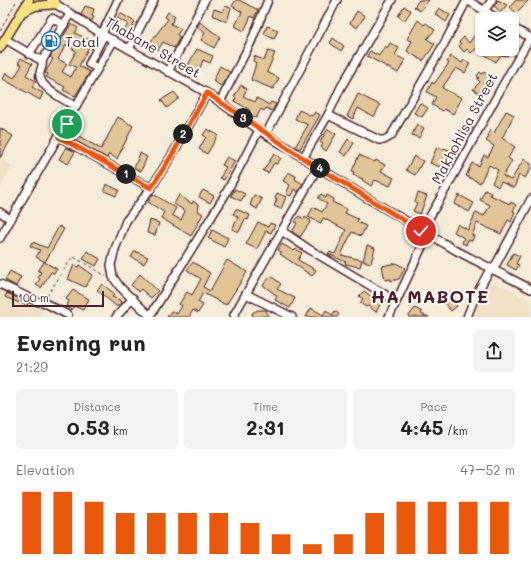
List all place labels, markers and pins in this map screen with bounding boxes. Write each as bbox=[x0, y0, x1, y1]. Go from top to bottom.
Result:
fuel station icon: Total bbox=[40, 30, 62, 52]
place label: Total bbox=[65, 32, 100, 51]
pin bbox=[50, 107, 84, 141]
pin: 3 bbox=[233, 108, 253, 128]
pin: 2 bbox=[173, 124, 193, 144]
pin: 4 bbox=[310, 158, 330, 178]
pin: 1 bbox=[116, 164, 136, 184]
pin bbox=[404, 214, 438, 248]

